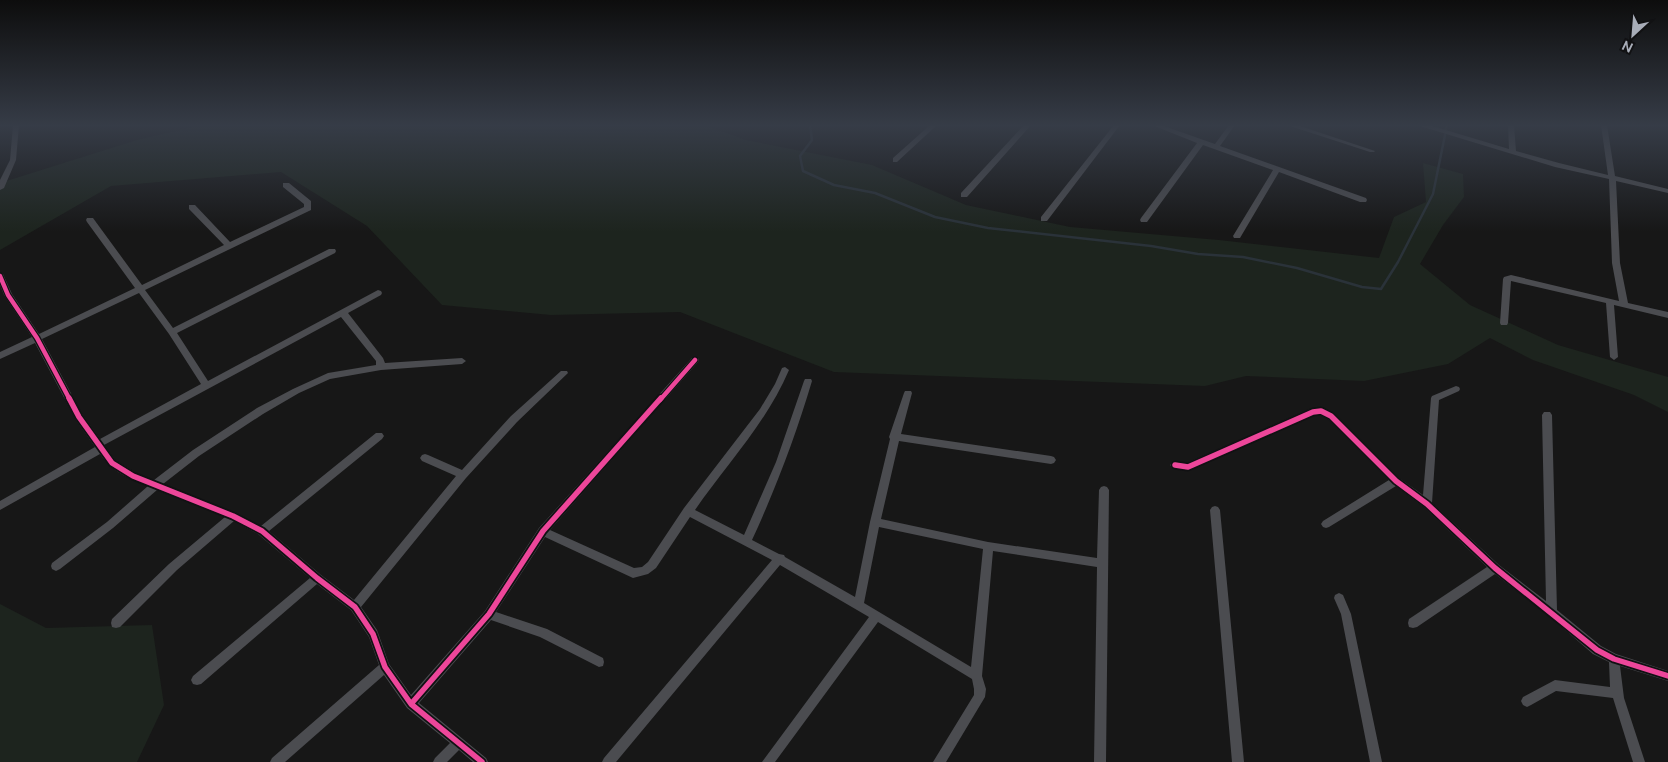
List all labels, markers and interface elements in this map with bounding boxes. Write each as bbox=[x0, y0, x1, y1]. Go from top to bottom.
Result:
north arrow bbox=[1608, 10, 1658, 60]
text: N bbox=[1619, 37, 1636, 56]

